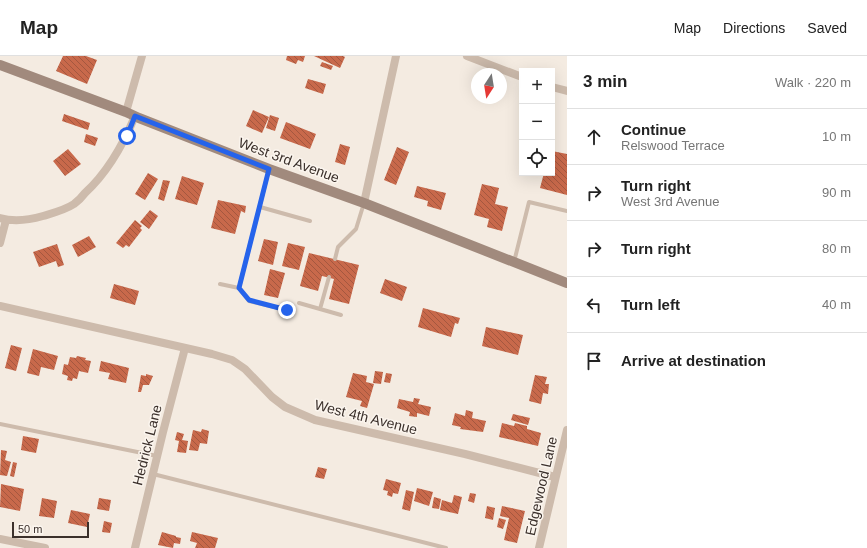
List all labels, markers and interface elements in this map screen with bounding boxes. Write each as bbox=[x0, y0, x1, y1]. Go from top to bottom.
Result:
text: Map bbox=[20, 17, 58, 38]
text: Map bbox=[674, 20, 701, 36]
text: Directions bbox=[723, 20, 785, 36]
text: Saved bbox=[807, 20, 847, 36]
north arrow bbox=[471, 68, 507, 104]
map controls bbox=[519, 68, 555, 176]
button: + bbox=[519, 68, 555, 104]
text: 3 min bbox=[583, 72, 627, 91]
text: Walk · 220 m bbox=[775, 75, 851, 90]
button: − bbox=[519, 104, 555, 140]
text: Continue bbox=[621, 121, 686, 138]
icon: ahead bbox=[583, 126, 605, 148]
route start bbox=[118, 127, 136, 145]
text: 10 m bbox=[822, 129, 851, 144]
street label: West 3rd Avenue bbox=[236, 134, 342, 186]
text: Relswood Terrace bbox=[621, 138, 725, 153]
button: locate bbox=[519, 140, 555, 176]
text: Turn right bbox=[621, 177, 691, 194]
icon: right bbox=[583, 182, 605, 204]
text: 90 m bbox=[822, 185, 851, 200]
text: West 3rd Avenue bbox=[621, 194, 720, 209]
icon: right bbox=[583, 238, 605, 260]
text: Turn right bbox=[621, 240, 691, 257]
text: 80 m bbox=[822, 241, 851, 256]
icon: left bbox=[583, 294, 605, 316]
text: Turn left bbox=[621, 296, 680, 313]
text: 40 m bbox=[822, 297, 851, 312]
route end bbox=[278, 301, 296, 319]
icon: arrive bbox=[583, 350, 605, 372]
text: Arrive at destination bbox=[621, 352, 766, 369]
street label: West 4th Avenue bbox=[313, 396, 419, 438]
street label: Hedrick Lane bbox=[129, 403, 165, 487]
street label: Edgewood Lane bbox=[522, 435, 560, 537]
scale bar bbox=[12, 520, 89, 539]
text: 50 m bbox=[18, 523, 42, 535]

